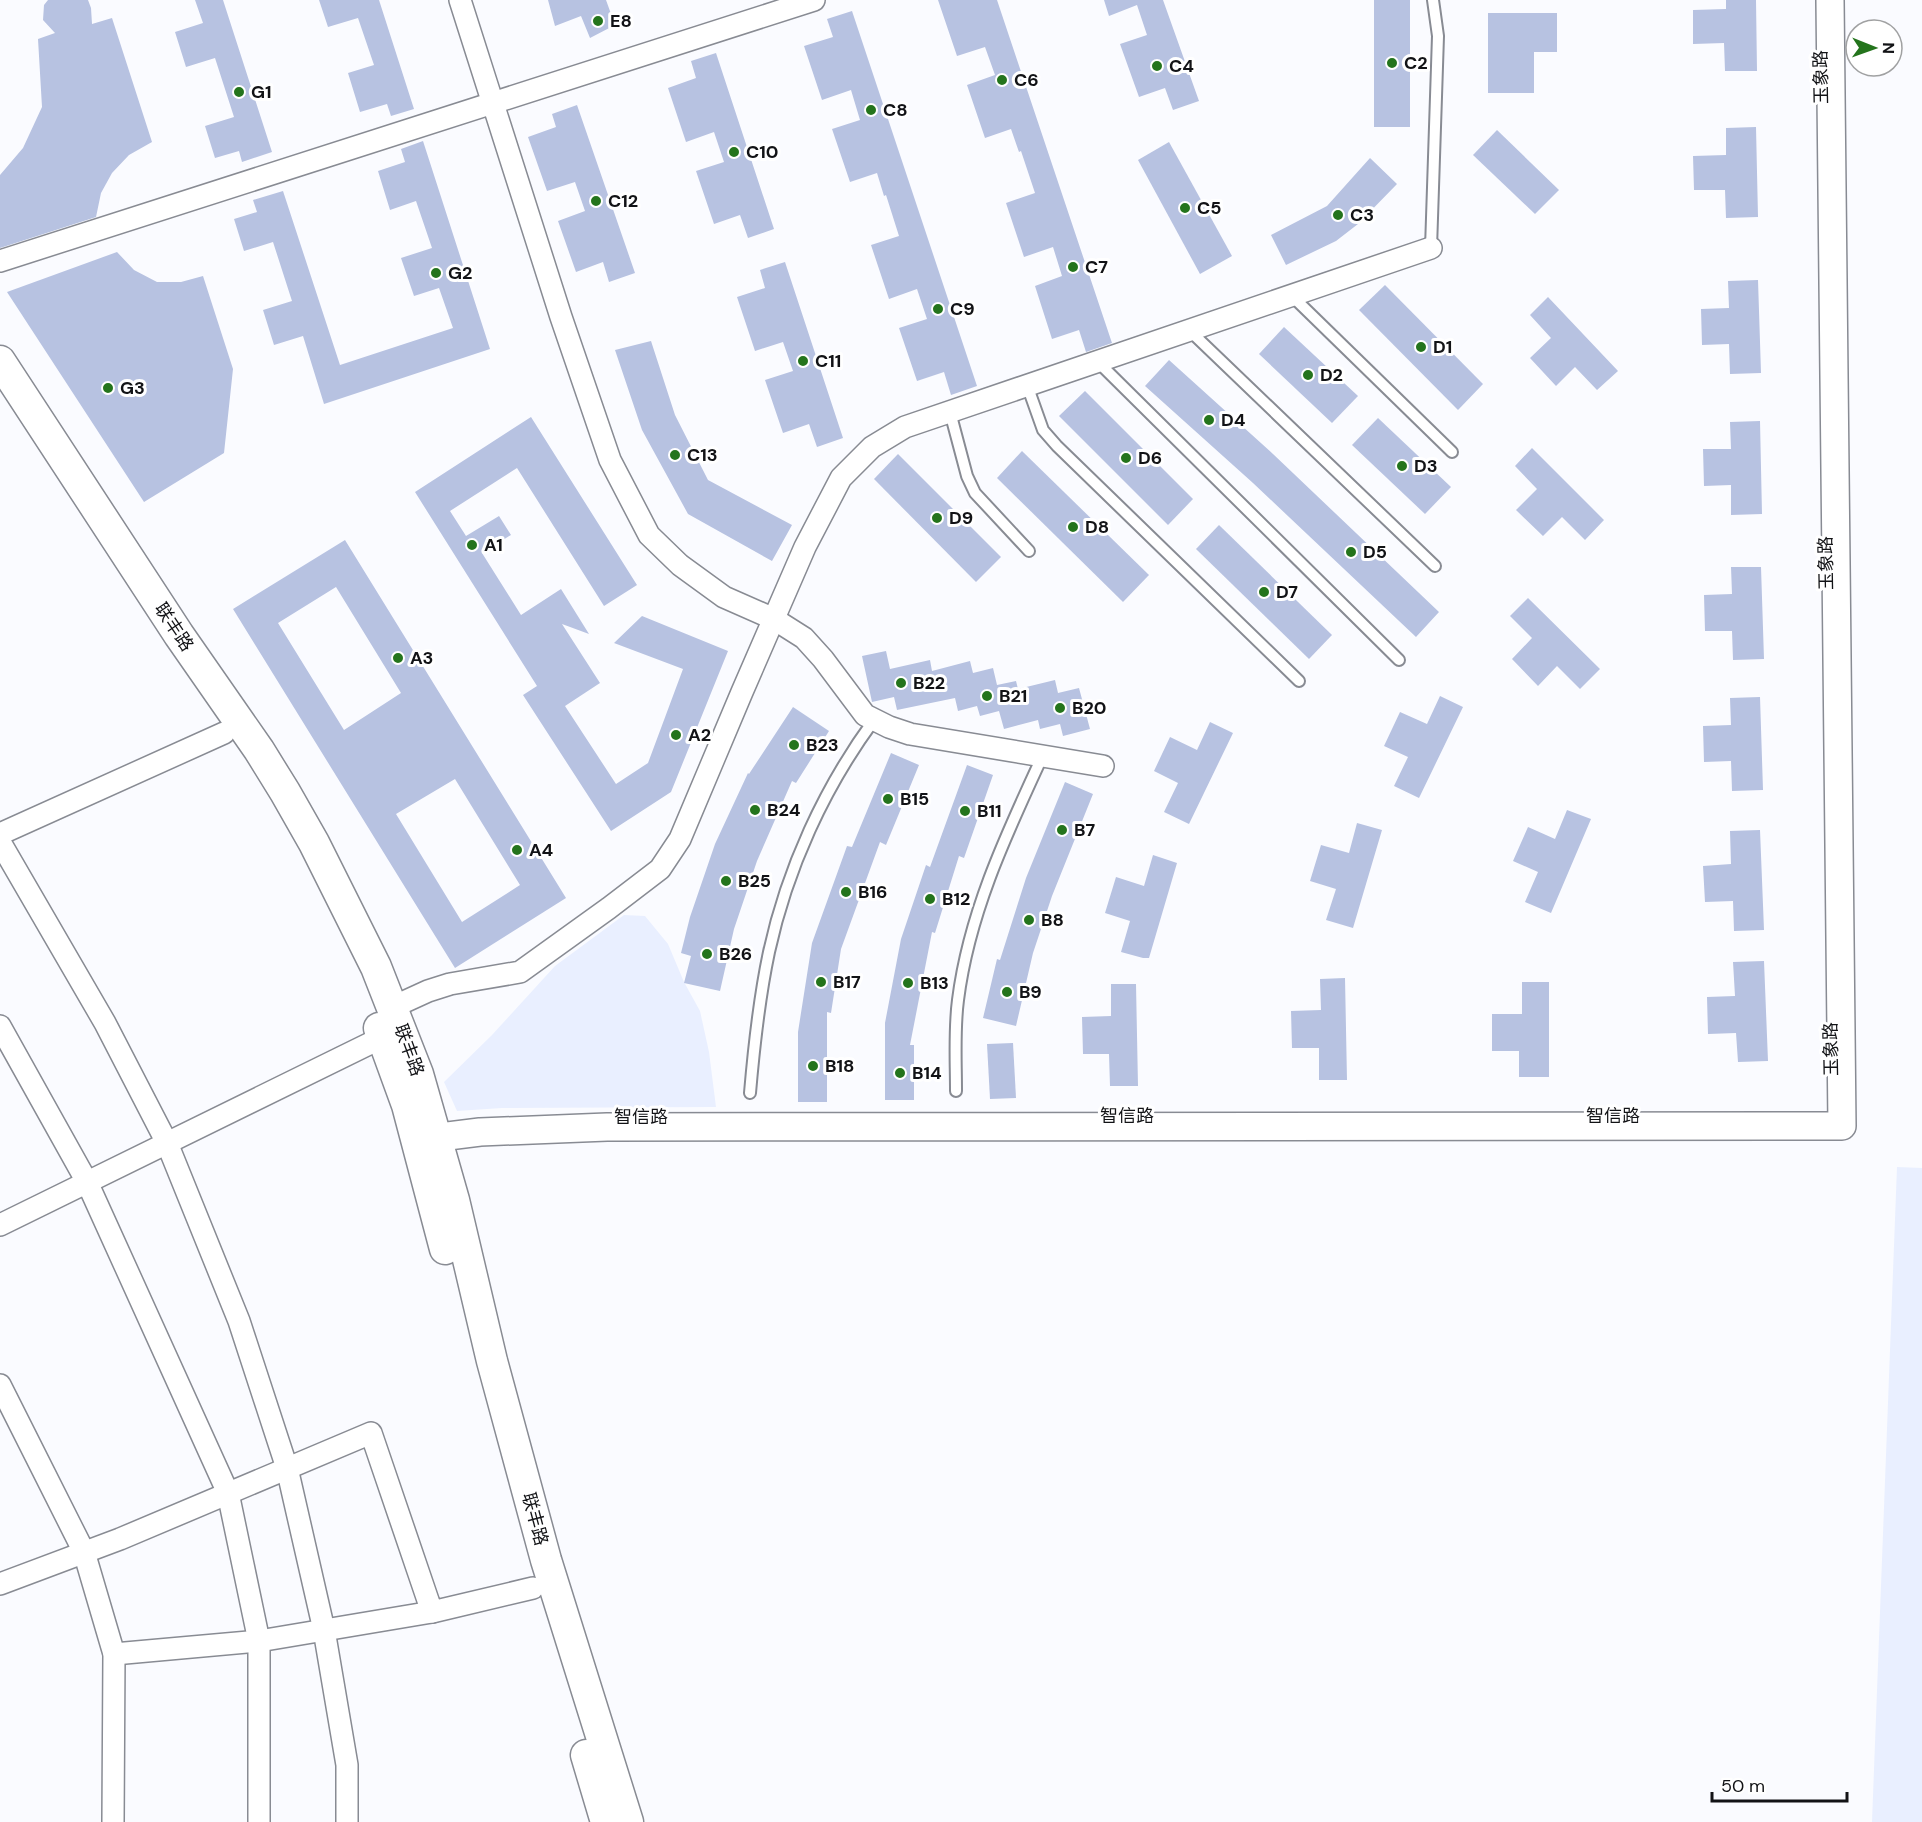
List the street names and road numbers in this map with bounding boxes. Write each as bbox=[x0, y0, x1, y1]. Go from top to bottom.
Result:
street label: 玉象路 bbox=[1809, 50, 1833, 104]
street label: 玉象路 bbox=[1814, 536, 1838, 590]
street label: 联丰路 bbox=[149, 598, 199, 656]
street label: 联丰路 bbox=[388, 1021, 430, 1079]
street label: 玉象路 bbox=[1819, 1022, 1843, 1076]
street label: 智信路 bbox=[1100, 1104, 1154, 1128]
street label: 智信路 bbox=[1586, 1104, 1640, 1128]
street label: 智信路 bbox=[614, 1105, 668, 1129]
street label: 联丰路 bbox=[516, 1490, 554, 1548]

